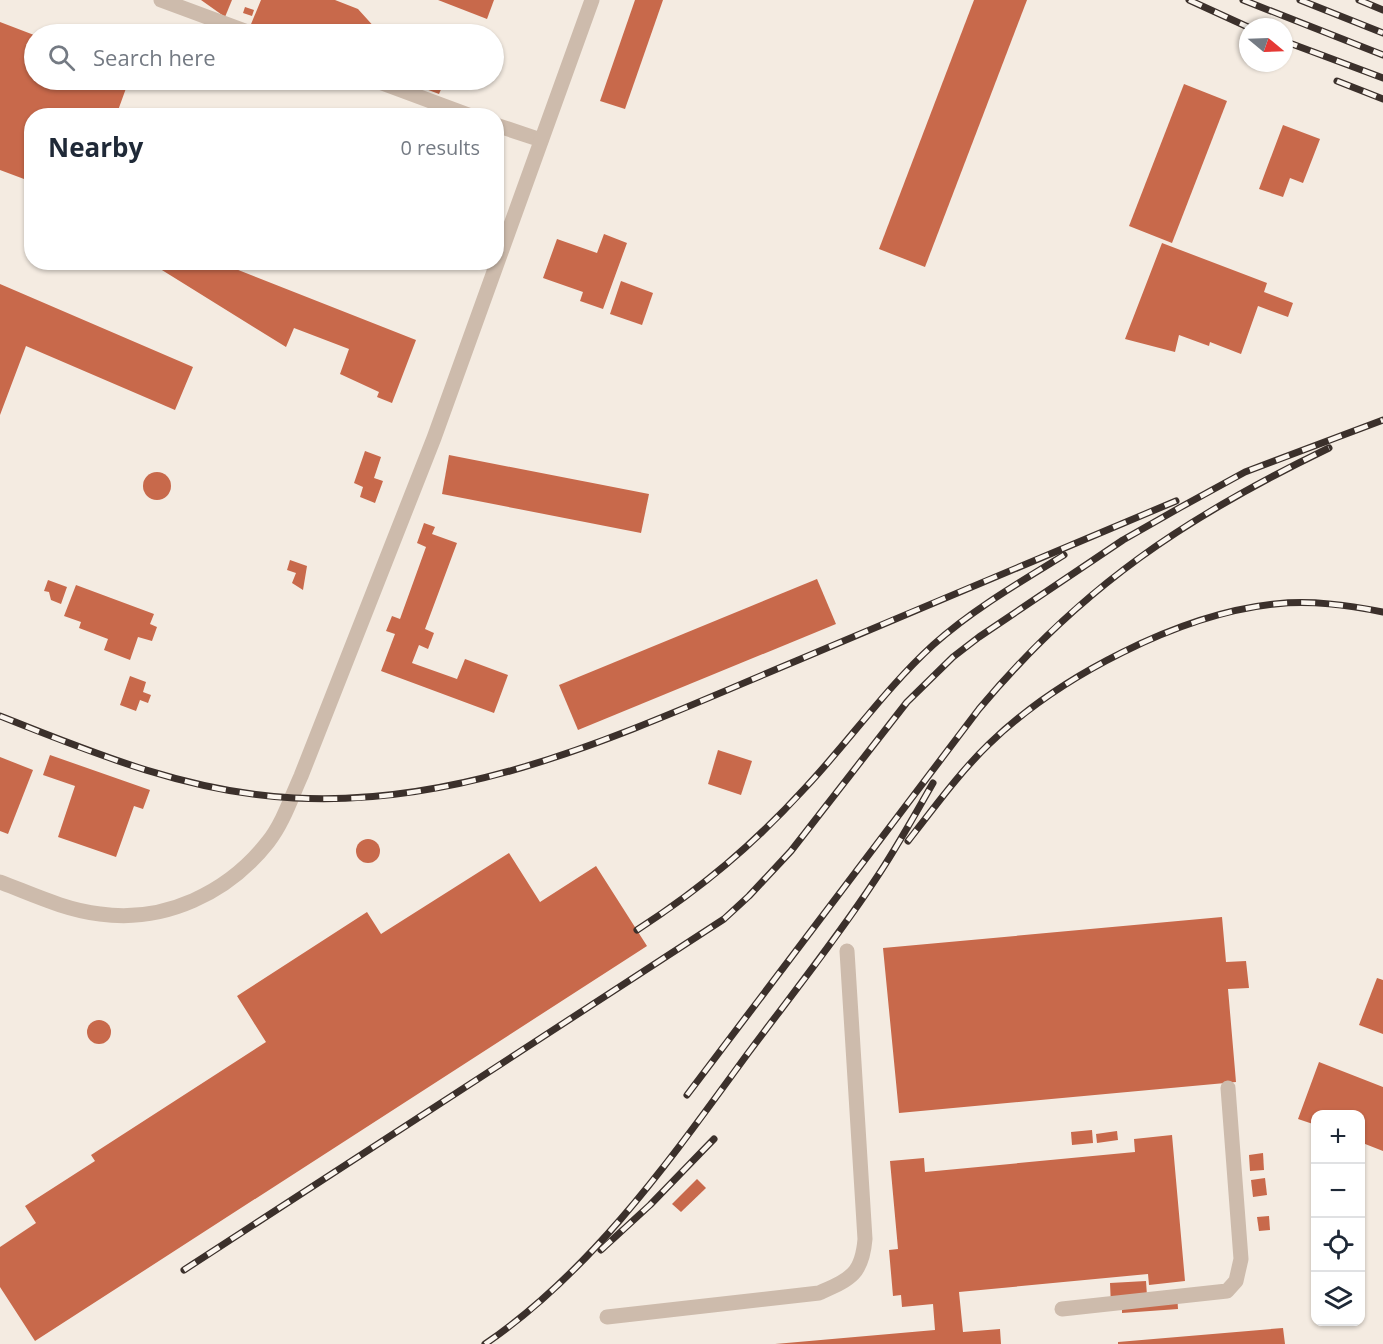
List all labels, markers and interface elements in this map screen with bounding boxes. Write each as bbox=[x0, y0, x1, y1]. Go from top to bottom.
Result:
north arrow bbox=[1239, 18, 1293, 72]
search box bbox=[24, 24, 504, 90]
icon: search bbox=[45, 41, 78, 74]
text: Search here bbox=[93, 42, 216, 72]
text: Nearby bbox=[48, 129, 143, 165]
text: 0 results bbox=[400, 134, 480, 161]
map controls bbox=[1311, 1110, 1365, 1326]
button: + bbox=[1311, 1110, 1365, 1164]
button: − bbox=[1311, 1164, 1365, 1218]
button: locate bbox=[1311, 1218, 1365, 1272]
button: layers bbox=[1311, 1272, 1365, 1326]

